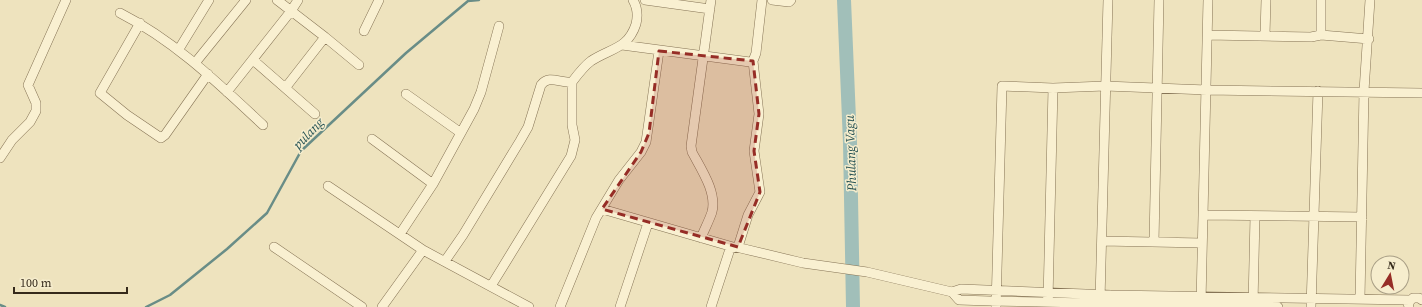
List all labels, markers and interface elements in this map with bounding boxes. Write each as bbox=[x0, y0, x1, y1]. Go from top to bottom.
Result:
water label: pulang bbox=[288, 113, 328, 154]
water label: Phulang Vagu bbox=[841, 114, 860, 192]
north arrow bbox=[1370, 255, 1410, 295]
text: N bbox=[1386, 258, 1397, 274]
scale bar bbox=[14, 269, 127, 295]
text: 100 m bbox=[20, 275, 52, 291]

